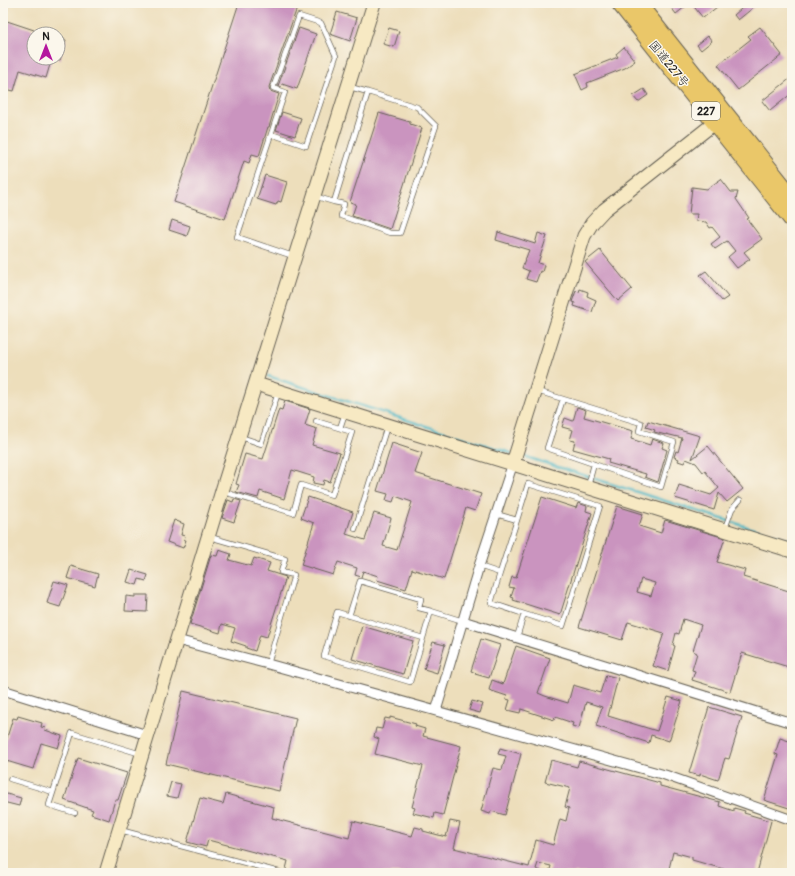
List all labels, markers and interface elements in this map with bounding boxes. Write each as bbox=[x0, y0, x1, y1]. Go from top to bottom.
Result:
north arrow bbox=[26, 26, 66, 66]
text: N bbox=[42, 30, 50, 43]
street label: 国道227号 bbox=[645, 38, 692, 91]
road number: 227 bbox=[692, 102, 720, 120]

